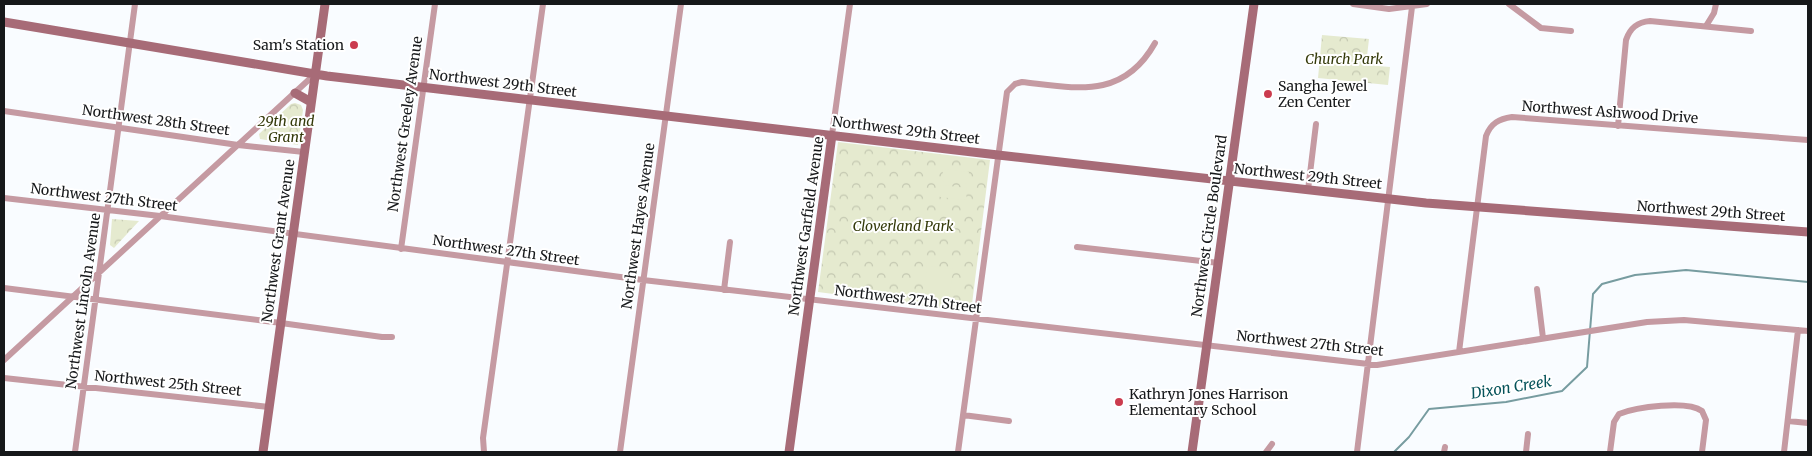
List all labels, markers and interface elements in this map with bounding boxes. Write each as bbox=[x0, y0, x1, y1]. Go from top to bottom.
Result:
street label: Northwest Greeley Avenue bbox=[384, 35, 426, 213]
place label: Sam's Station bbox=[253, 36, 344, 54]
marker: Sam's Station bbox=[348, 39, 360, 51]
park label: Church Park bbox=[1305, 50, 1383, 68]
street label: Northwest 29th Street bbox=[428, 65, 578, 101]
place label: Sangha Jewel Zen Center bbox=[1278, 77, 1368, 111]
marker: Sangha Jewel Zen Center bbox=[1262, 88, 1274, 100]
street label: Northwest Ashwood Drive bbox=[1521, 97, 1699, 127]
street label: Northwest 28th Street bbox=[81, 101, 231, 139]
park label: 29th and Grant bbox=[256, 112, 315, 146]
street label: Northwest 29th Street bbox=[831, 112, 981, 148]
street label: Northwest Circle Boulevard bbox=[1187, 133, 1231, 318]
street label: Northwest Garfield Avenue bbox=[785, 135, 827, 317]
street label: Northwest Hayes Avenue bbox=[617, 142, 659, 310]
street label: Northwest Grant Avenue bbox=[258, 158, 298, 324]
street label: Northwest 29th Street bbox=[1233, 159, 1383, 193]
street label: Northwest 27th Street bbox=[29, 179, 179, 215]
street label: Northwest 29th Street bbox=[1636, 197, 1786, 225]
street label: Northwest Lincoln Avenue bbox=[62, 212, 104, 390]
park label: Cloverland Park bbox=[852, 217, 954, 235]
street label: Northwest 27th Street bbox=[431, 231, 581, 269]
street label: Northwest 27th Street bbox=[833, 281, 983, 317]
street label: Northwest 27th Street bbox=[1235, 326, 1385, 360]
street label: Northwest 25th Street bbox=[94, 366, 243, 400]
water label: Dixon Creek bbox=[1468, 371, 1553, 403]
place label: Kathryn Jones Harrison Elementary School bbox=[1129, 385, 1288, 419]
marker: Kathryn Jones Harrison Elementary School bbox=[1113, 396, 1125, 408]

